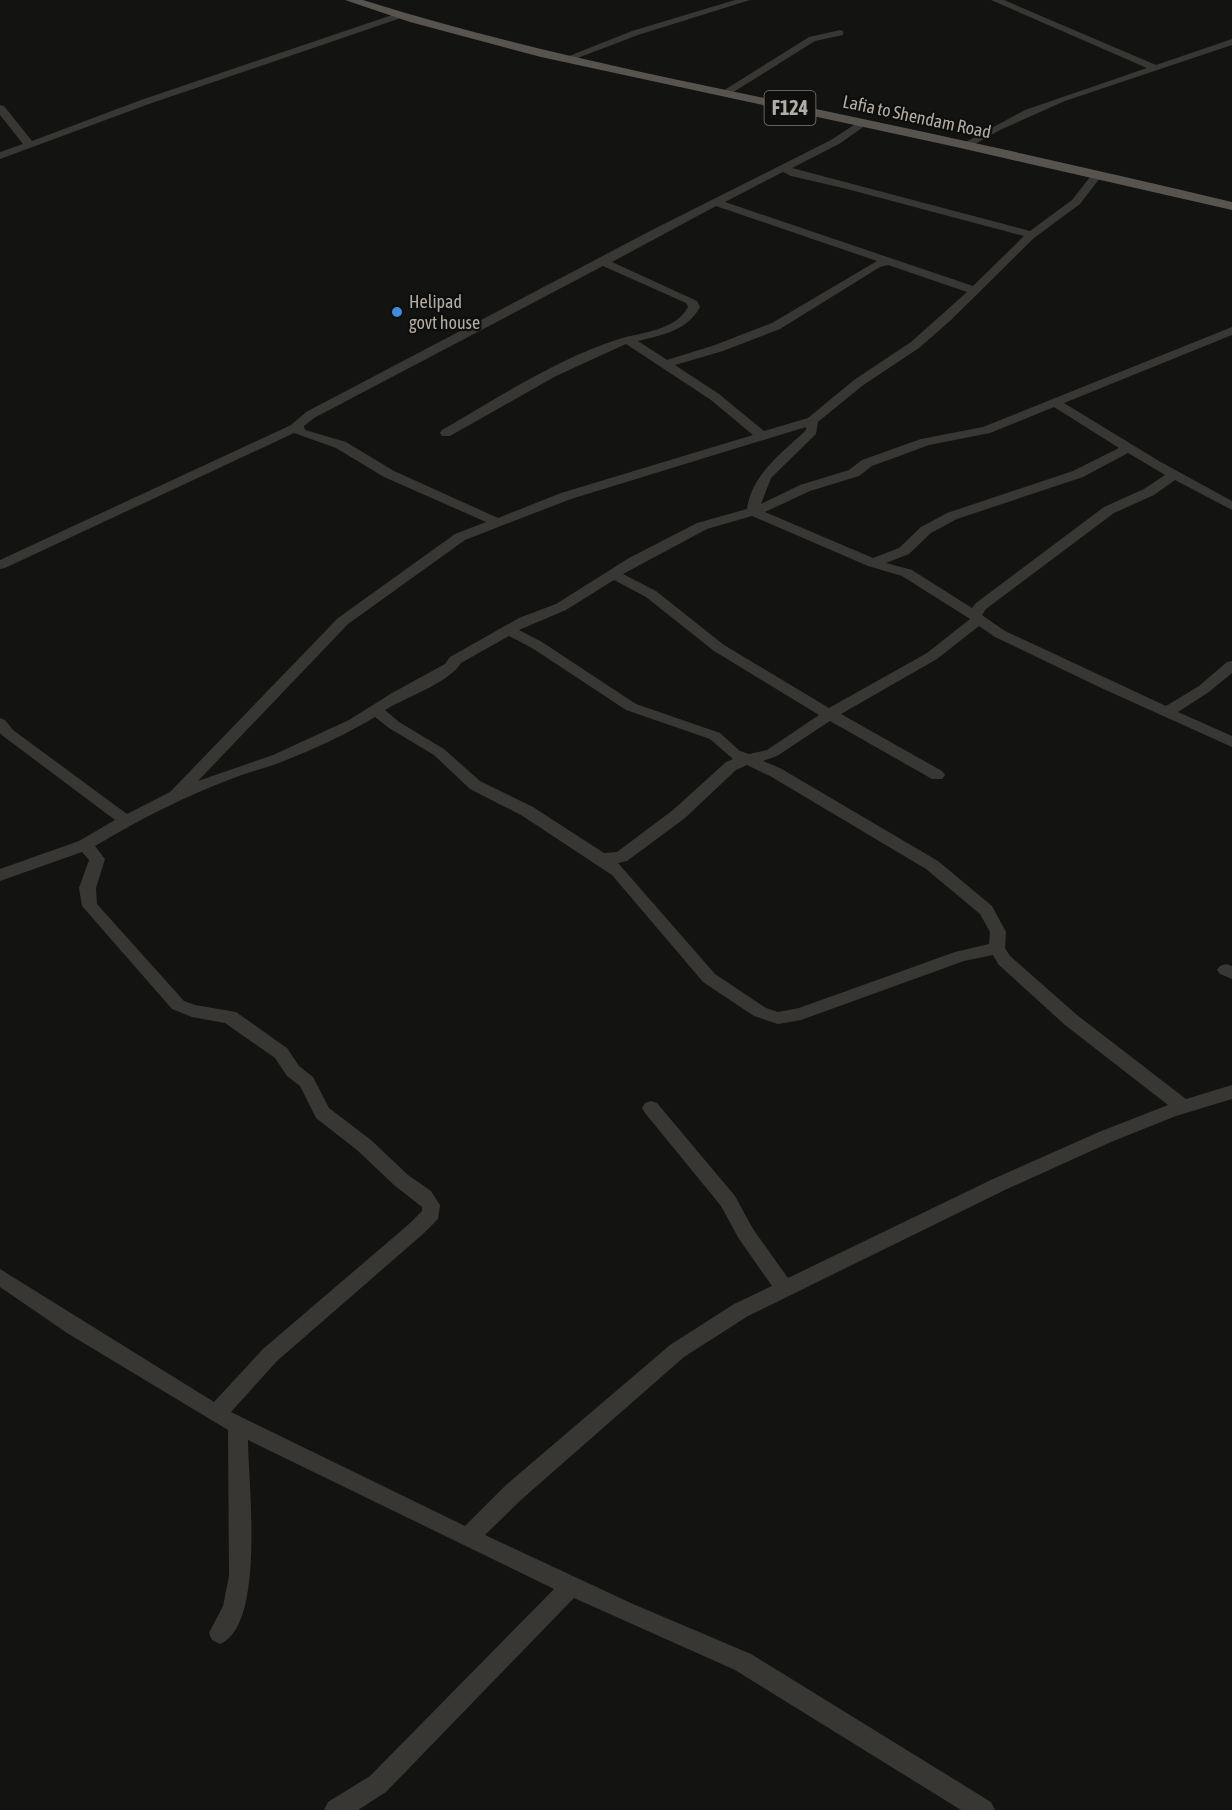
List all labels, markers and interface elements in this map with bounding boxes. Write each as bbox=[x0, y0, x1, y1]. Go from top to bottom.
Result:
road number: F124 bbox=[764, 91, 816, 125]
street label: Lafia to Shendam Road bbox=[841, 91, 993, 142]
place label: Helipad govt house bbox=[409, 291, 480, 333]
marker: Helipad govt house bbox=[390, 305, 404, 319]

